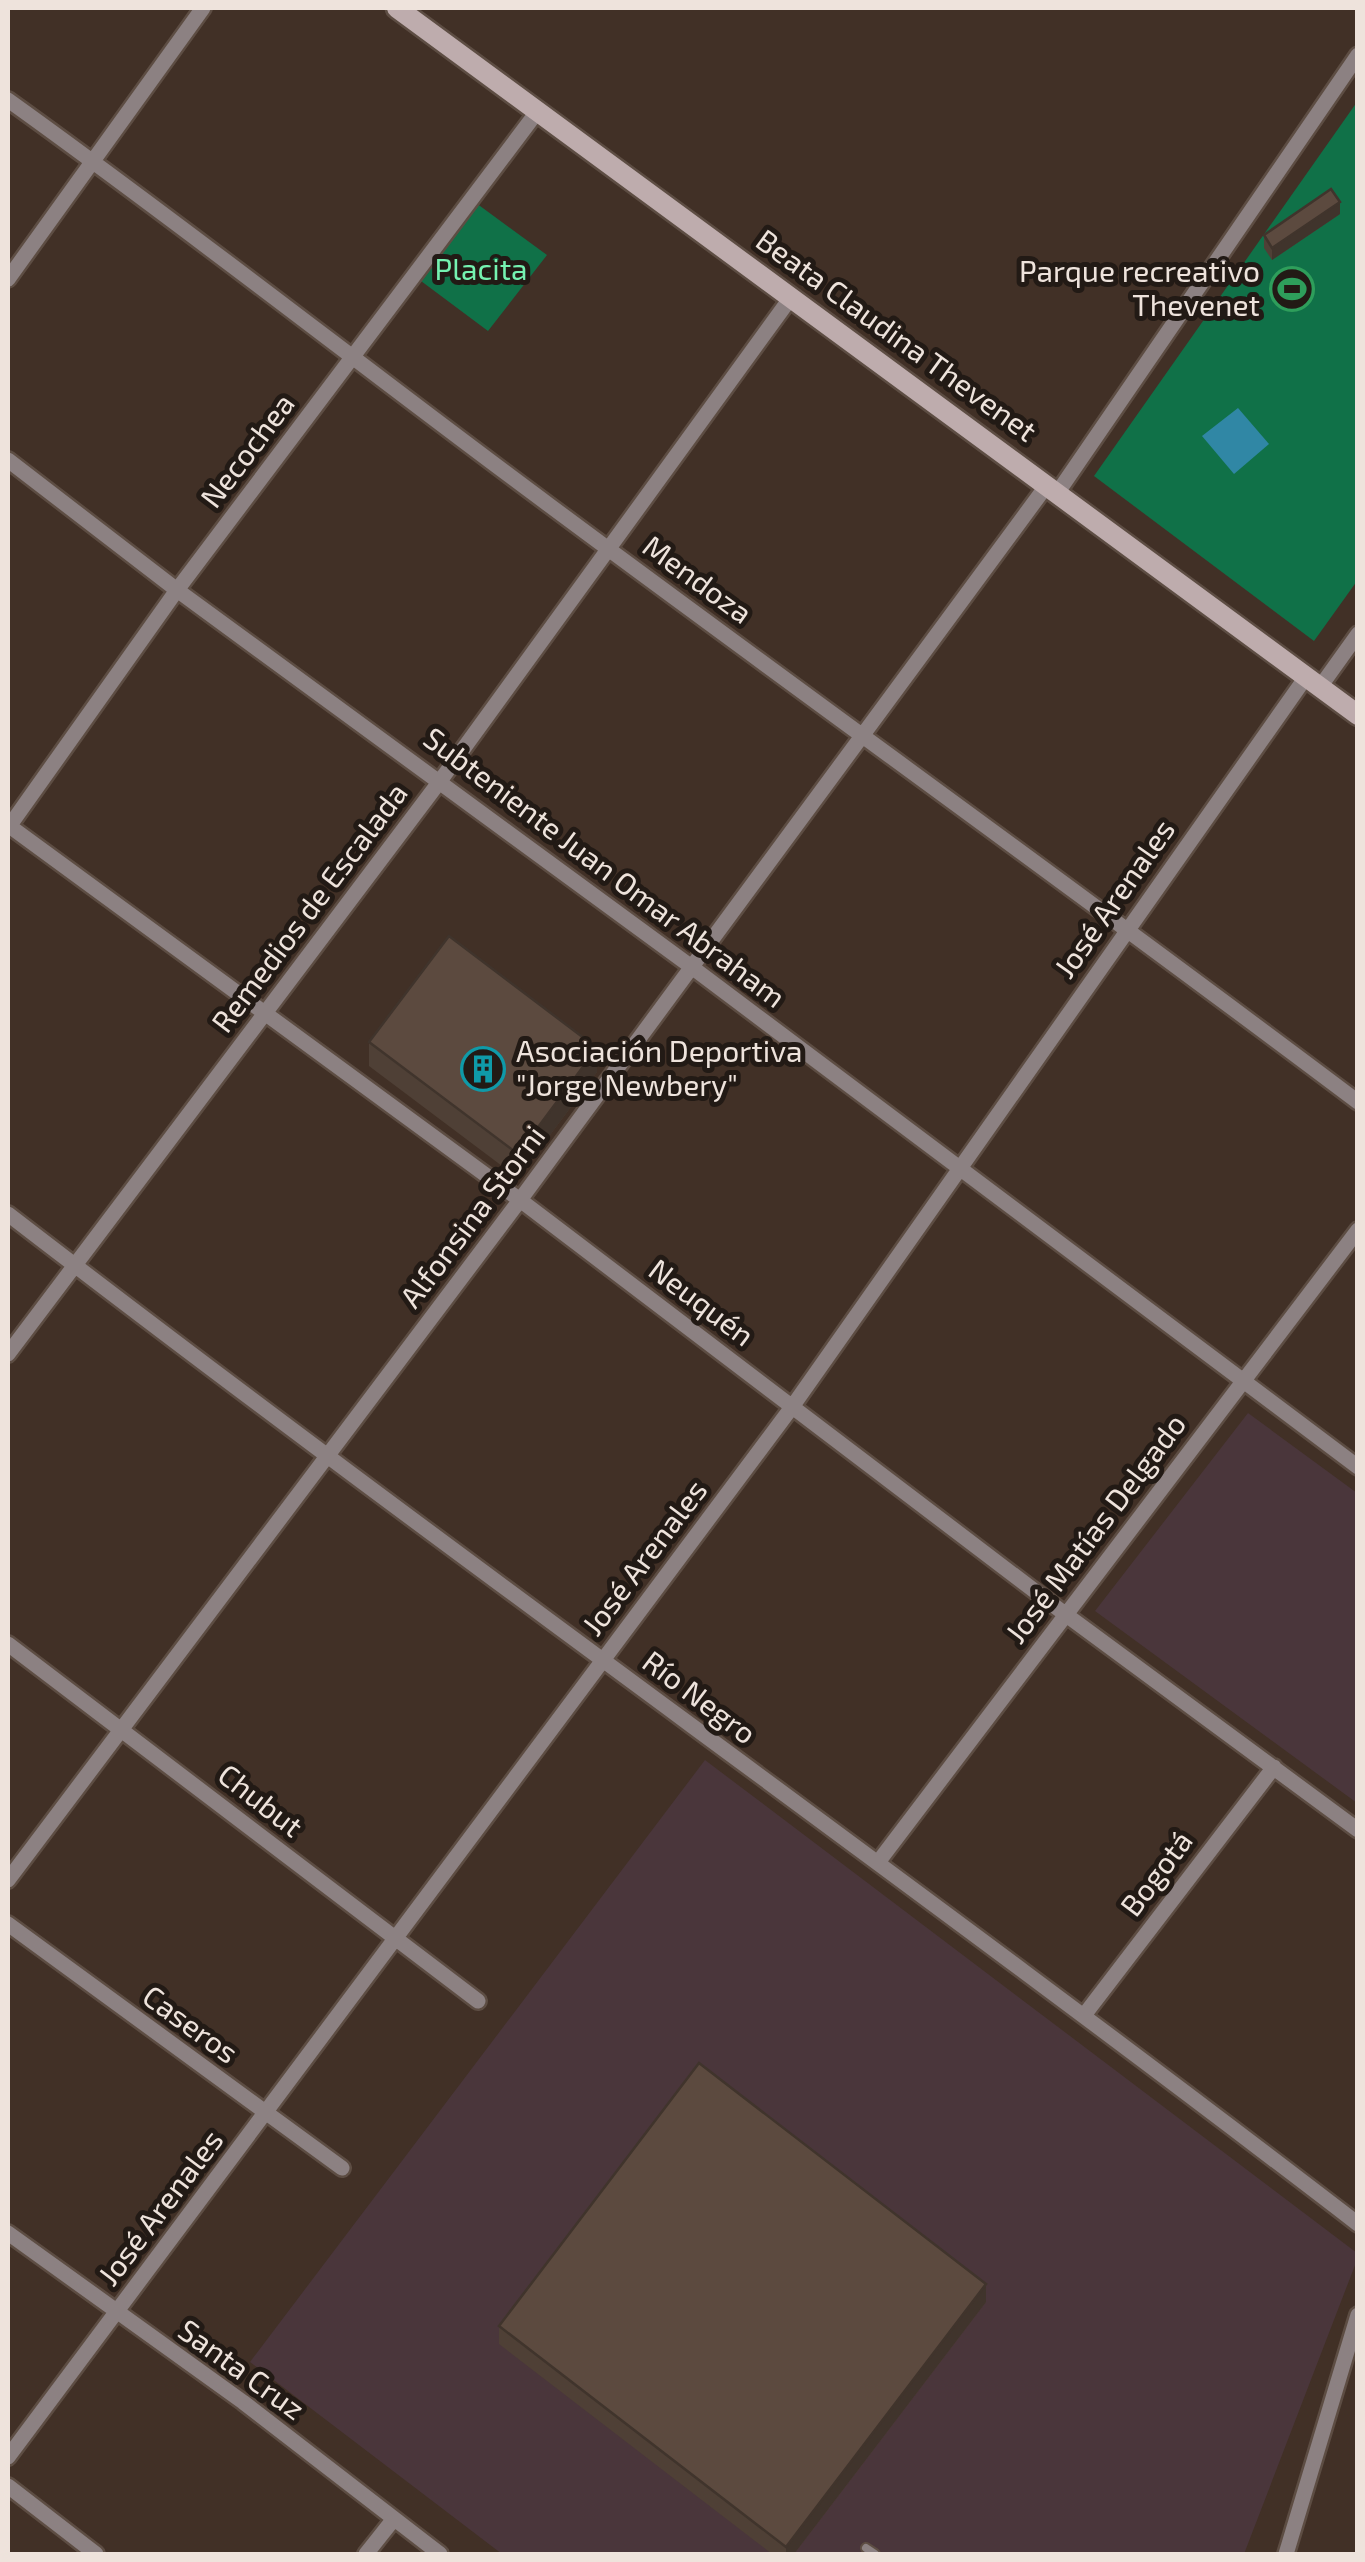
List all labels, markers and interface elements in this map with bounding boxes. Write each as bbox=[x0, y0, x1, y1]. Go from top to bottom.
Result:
street label: Beata Claudina Thevenet bbox=[750, 221, 1044, 448]
park label: Placita bbox=[434, 250, 528, 286]
place label: Parque recreativo Thevenet bbox=[1019, 252, 1260, 322]
sports icon: Parque recreativo Thevenet bbox=[1269, 266, 1315, 312]
street label: Necochea bbox=[192, 386, 301, 514]
street label: Mendoza bbox=[637, 527, 760, 630]
street label: Subteniente Juan Omar Abraham bbox=[417, 719, 793, 1014]
street label: Remedios de Escalada bbox=[203, 775, 414, 1039]
street label: José Arenales bbox=[1046, 812, 1181, 984]
place label: Asociación Deportiva "Jorge Newbery" bbox=[516, 1032, 802, 1102]
building icon: Asociación Deportiva "Jorge Newbery" bbox=[460, 1046, 506, 1092]
street label: Alfonsina Storni bbox=[391, 1118, 551, 1314]
street label: Neuquén bbox=[643, 1250, 762, 1353]
street label: José Matías Delgado bbox=[996, 1406, 1192, 1649]
street label: José Arenales bbox=[573, 1472, 713, 1642]
street label: Río Negro bbox=[636, 1642, 764, 1751]
street label: Chubut bbox=[212, 1755, 311, 1844]
street label: Bogotá bbox=[1112, 1823, 1199, 1922]
street label: Caseros bbox=[137, 1977, 246, 2070]
street label: José Arenales bbox=[89, 2122, 229, 2292]
street label: Santa Cruz bbox=[172, 2311, 312, 2426]

